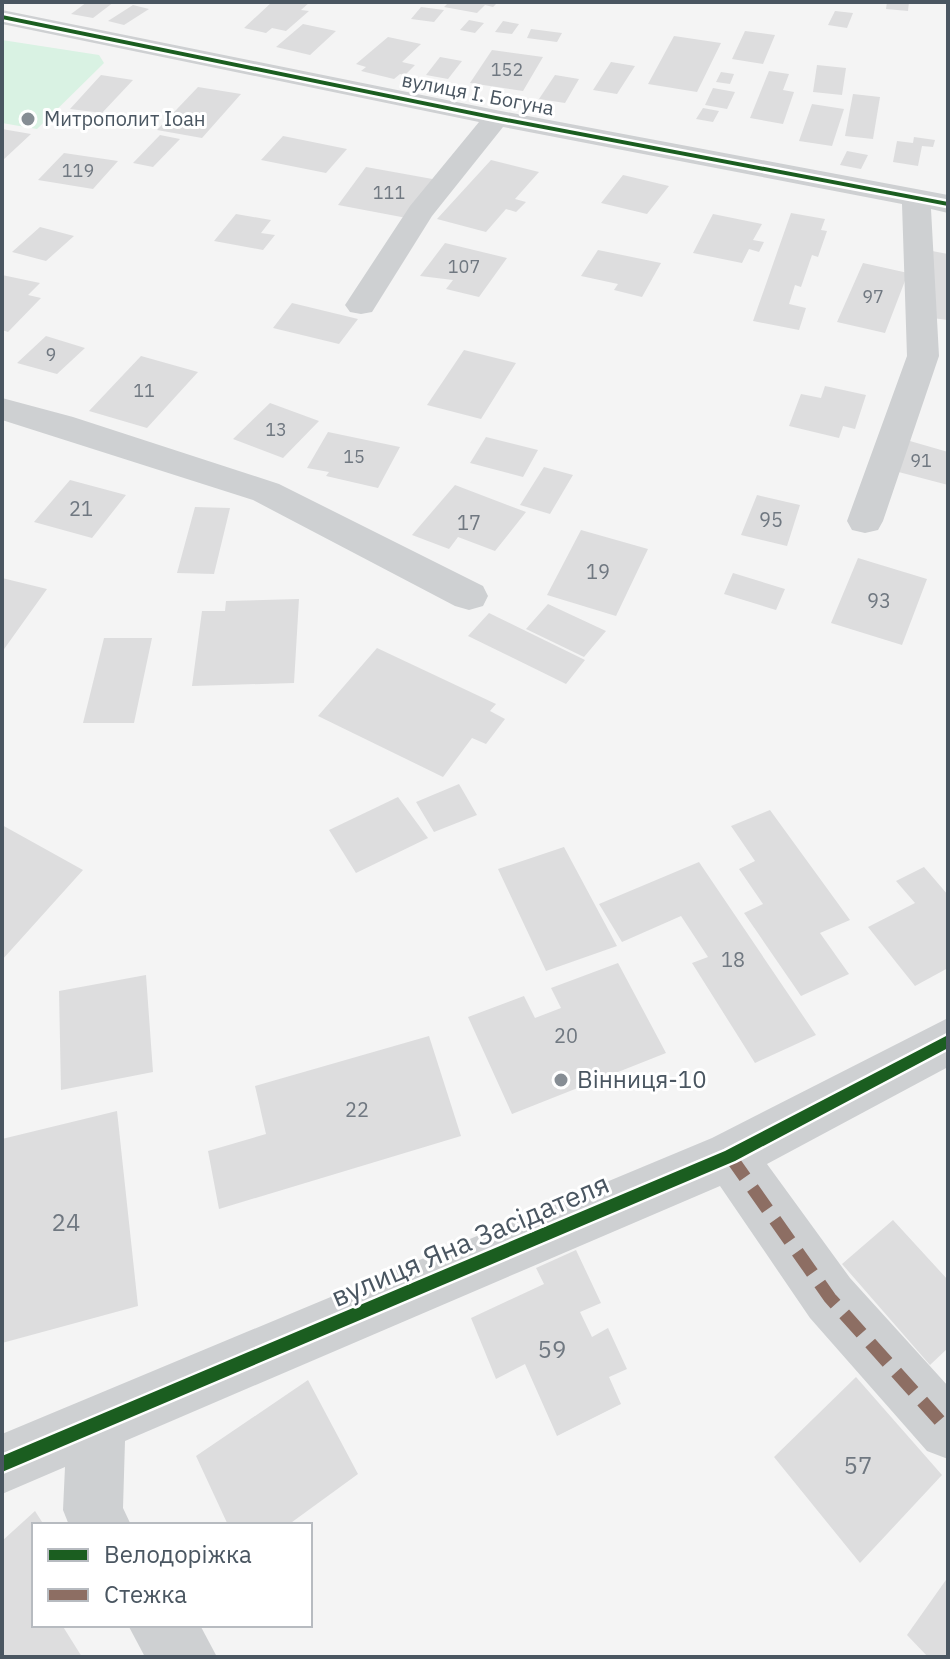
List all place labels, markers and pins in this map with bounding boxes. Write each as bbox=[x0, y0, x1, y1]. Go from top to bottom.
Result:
place label: Митрополит Іоан bbox=[44, 105, 206, 132]
marker: Митрополит Іоан bbox=[19, 110, 37, 128]
place label: Вінниця-10 bbox=[577, 1063, 707, 1095]
marker: Вінниця-10 bbox=[552, 1071, 570, 1089]

